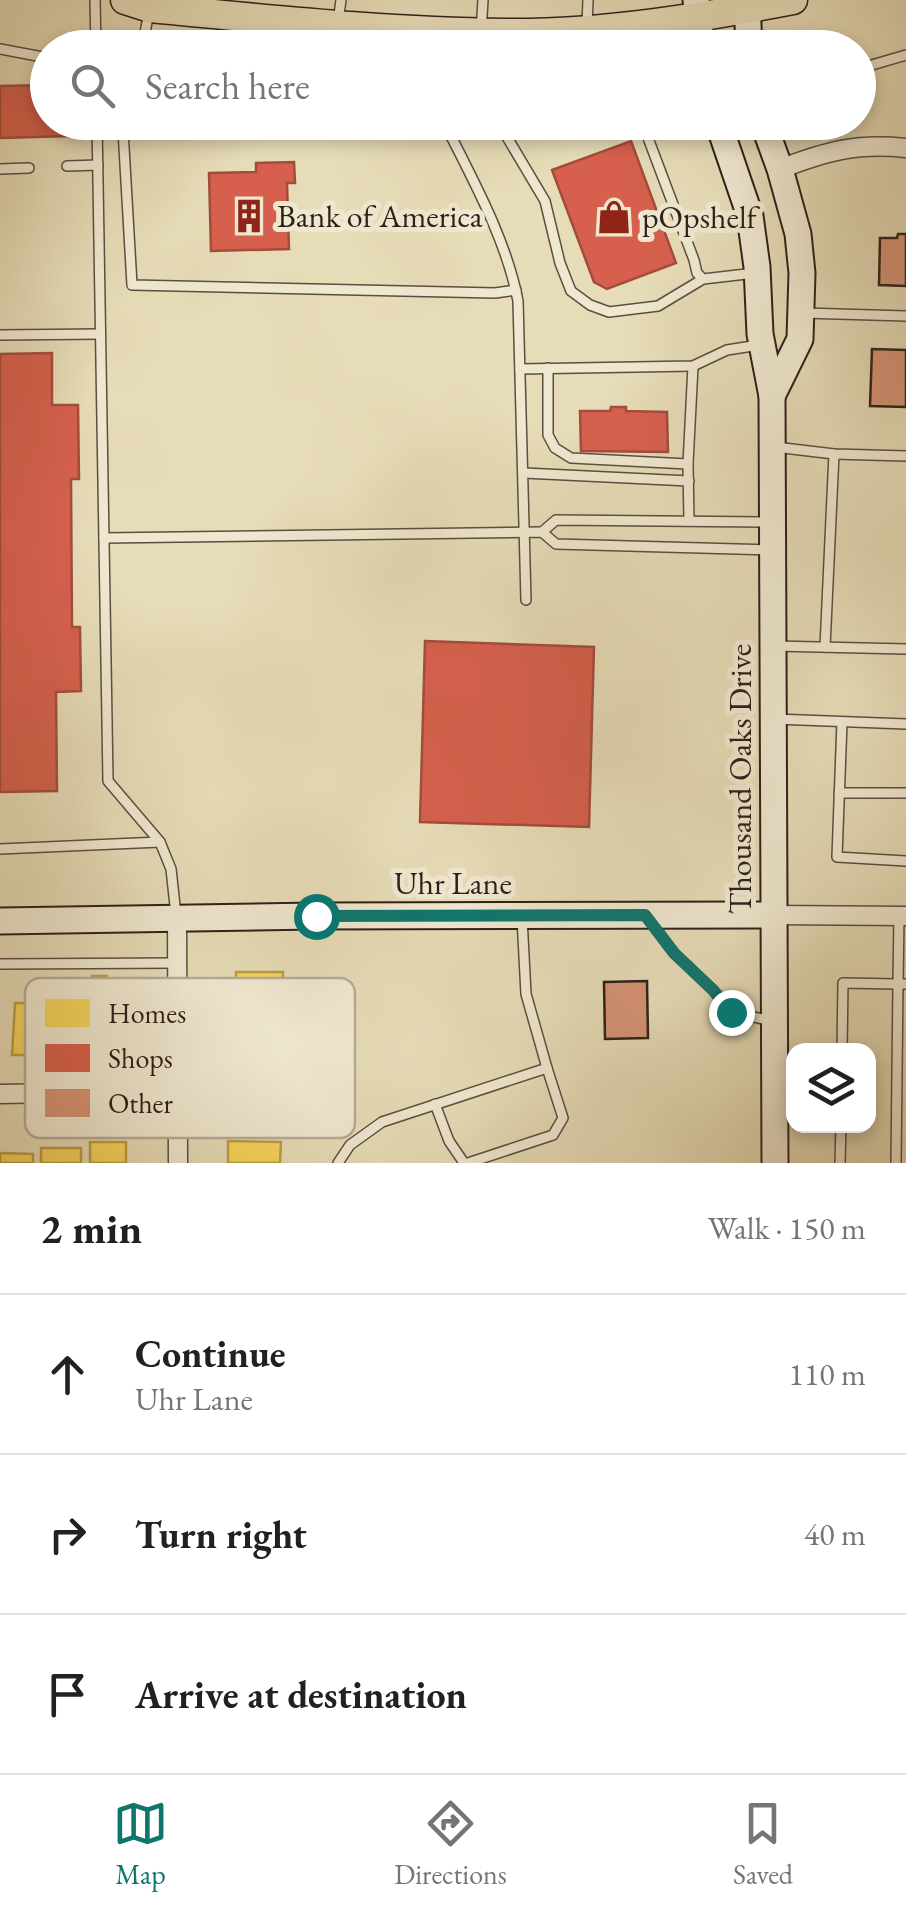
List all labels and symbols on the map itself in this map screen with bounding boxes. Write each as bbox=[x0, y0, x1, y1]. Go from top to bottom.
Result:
place label: Bank of America bbox=[277, 195, 483, 237]
place label: pOpshelf bbox=[642, 196, 761, 238]
building icon: Bank of America bbox=[230, 197, 268, 235]
shop icon: pOpshelf bbox=[595, 198, 633, 236]
street label: Thousand Oaks Drive bbox=[719, 644, 761, 914]
street label: Uhr Lane bbox=[394, 862, 512, 904]
route start bbox=[294, 894, 340, 940]
legend bbox=[25, 978, 355, 1138]
route end bbox=[709, 990, 755, 1036]
text: Homes bbox=[108, 995, 186, 1031]
text: Shops bbox=[108, 1040, 173, 1076]
text: Other bbox=[108, 1085, 173, 1121]

